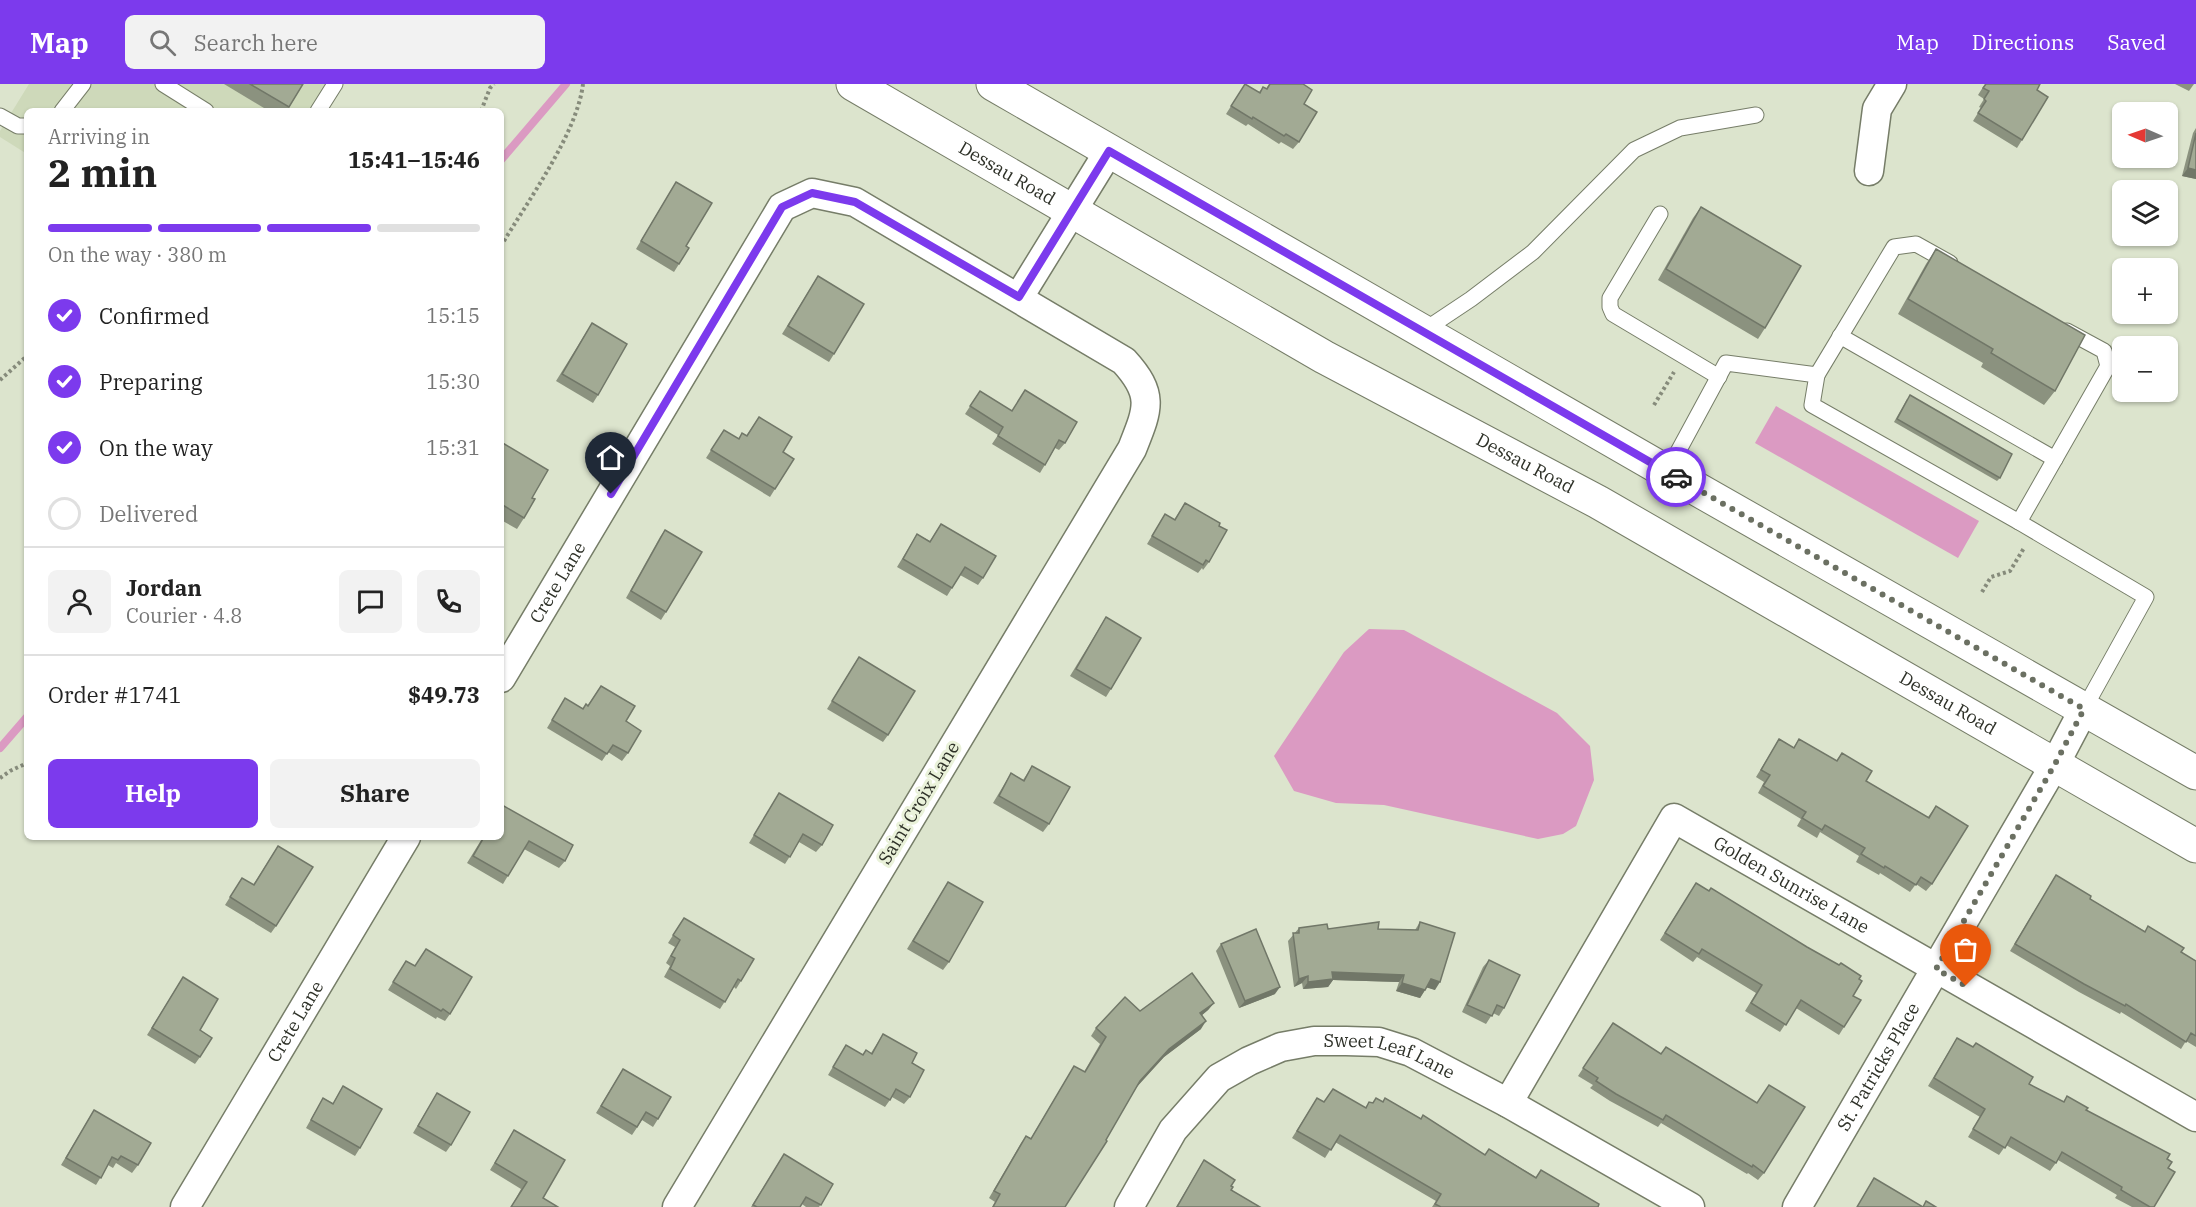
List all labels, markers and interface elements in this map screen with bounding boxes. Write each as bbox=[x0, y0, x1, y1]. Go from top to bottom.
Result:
search box bbox=[125, 15, 545, 69]
text: Map bbox=[30, 24, 89, 61]
icon: search bbox=[146, 26, 179, 59]
text: Search here bbox=[194, 28, 318, 57]
text: Map bbox=[1896, 28, 1939, 56]
text: Directions bbox=[1972, 28, 2074, 56]
text: Saved bbox=[2107, 28, 2166, 56]
north arrow bbox=[2112, 102, 2178, 168]
map controls bbox=[2112, 102, 2178, 402]
text: Arriving in bbox=[48, 123, 150, 150]
street label: Dessau Road bbox=[955, 136, 1060, 210]
text: 15:41–15:46 bbox=[348, 145, 480, 174]
text: 2 min bbox=[48, 147, 157, 198]
button: layers bbox=[2112, 180, 2178, 246]
text: On the way · 380 m bbox=[48, 241, 227, 268]
button: + bbox=[2112, 258, 2178, 324]
icon: check bbox=[48, 299, 81, 332]
text: Confirmed bbox=[99, 301, 210, 330]
text: 15:15 bbox=[426, 302, 480, 329]
button: − bbox=[2112, 336, 2178, 402]
icon: check bbox=[48, 365, 81, 398]
text: Preparing bbox=[99, 367, 203, 396]
text: 15:30 bbox=[426, 368, 480, 395]
street label: Dessau Road bbox=[1472, 428, 1579, 498]
icon: check bbox=[48, 431, 81, 464]
pin bbox=[585, 432, 636, 494]
text: On the way bbox=[99, 433, 213, 462]
text: 15:31 bbox=[426, 434, 480, 461]
icon: home bbox=[594, 441, 627, 474]
courier bbox=[1646, 447, 1706, 507]
icon: car bbox=[1660, 461, 1693, 494]
text: Delivered bbox=[99, 499, 198, 528]
street label: Crete Lane bbox=[524, 537, 591, 627]
button: person bbox=[48, 570, 111, 633]
button: chat bbox=[339, 570, 402, 633]
button: phone bbox=[417, 570, 480, 633]
text: Jordan bbox=[126, 573, 202, 602]
text: Courier · 4.8 bbox=[126, 602, 242, 629]
street label: Dessau Road bbox=[1896, 666, 2001, 740]
text: Order #1741 bbox=[48, 680, 182, 709]
text: $49.73 bbox=[408, 680, 480, 709]
street label: Saint Croix Lane bbox=[873, 737, 964, 868]
button: Help bbox=[48, 759, 258, 828]
button: Share bbox=[270, 759, 480, 828]
street label: Golden Sunrise Lane bbox=[1709, 831, 1874, 939]
pin bbox=[1940, 924, 1991, 986]
icon: bag bbox=[1949, 933, 1982, 966]
street label: Crete Lane bbox=[262, 976, 329, 1066]
street label: St. Patricks Place bbox=[1832, 998, 1924, 1135]
street label: Sweet Leaf Lane bbox=[1324, 1029, 1459, 1084]

